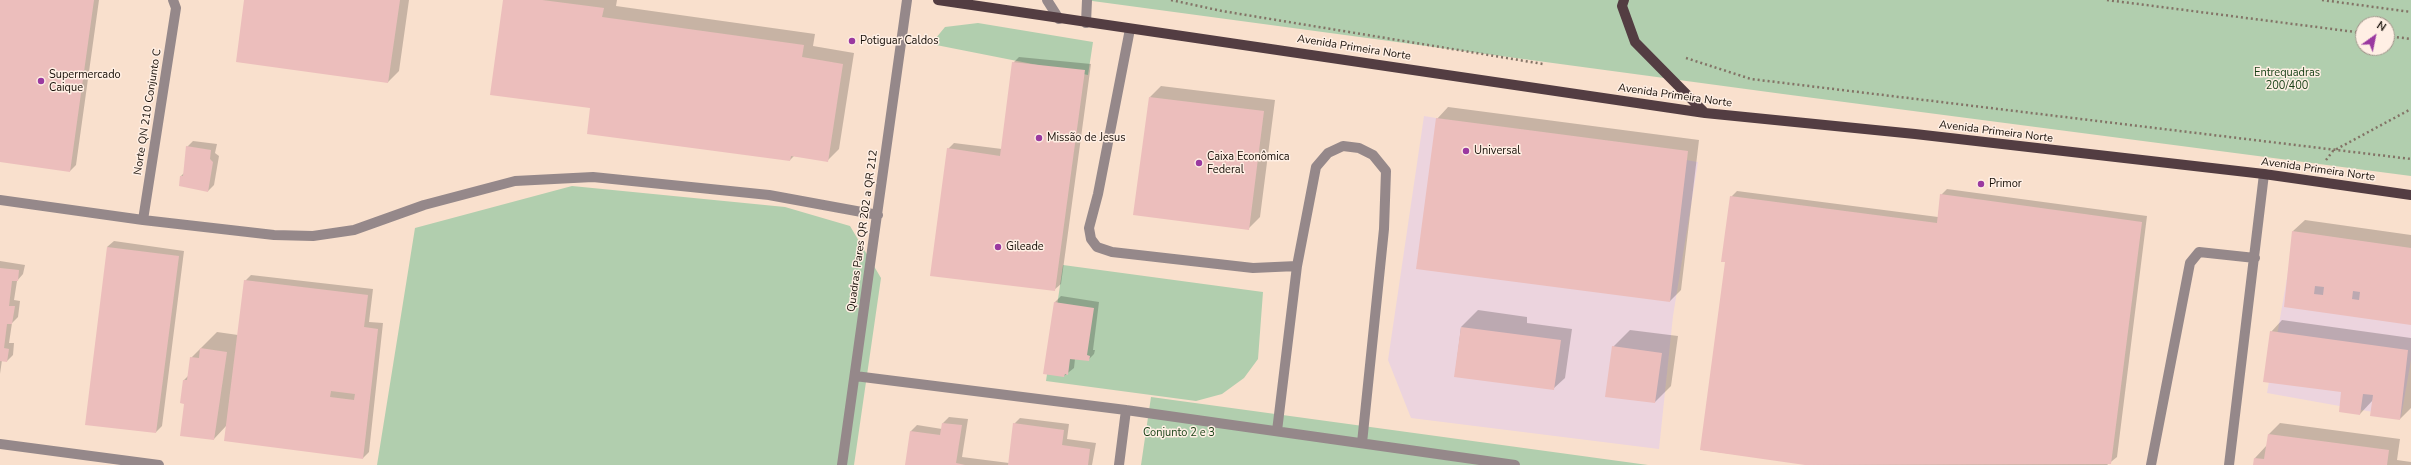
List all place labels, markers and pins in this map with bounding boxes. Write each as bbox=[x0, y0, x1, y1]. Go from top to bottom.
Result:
place label: Potiguar Caldos bbox=[860, 34, 938, 48]
marker: Potiguar Caldos bbox=[847, 36, 857, 46]
place label: Supermercado Caique bbox=[49, 68, 121, 94]
marker: Supermercado Caique bbox=[36, 76, 46, 86]
place label: Missão de Jesus bbox=[1047, 131, 1126, 145]
marker: Missão de Jesus bbox=[1034, 133, 1044, 143]
place label: Universal bbox=[1474, 144, 1521, 158]
marker: Universal bbox=[1461, 146, 1471, 156]
place label: Caixa Econômica Federal bbox=[1207, 150, 1290, 176]
marker: Caixa Econômica Federal bbox=[1194, 158, 1204, 168]
place label: Primor bbox=[1989, 177, 2022, 191]
marker: Primor bbox=[1976, 179, 1986, 189]
place label: Gileade bbox=[1006, 240, 1044, 254]
marker: Gileade bbox=[993, 242, 1003, 252]

